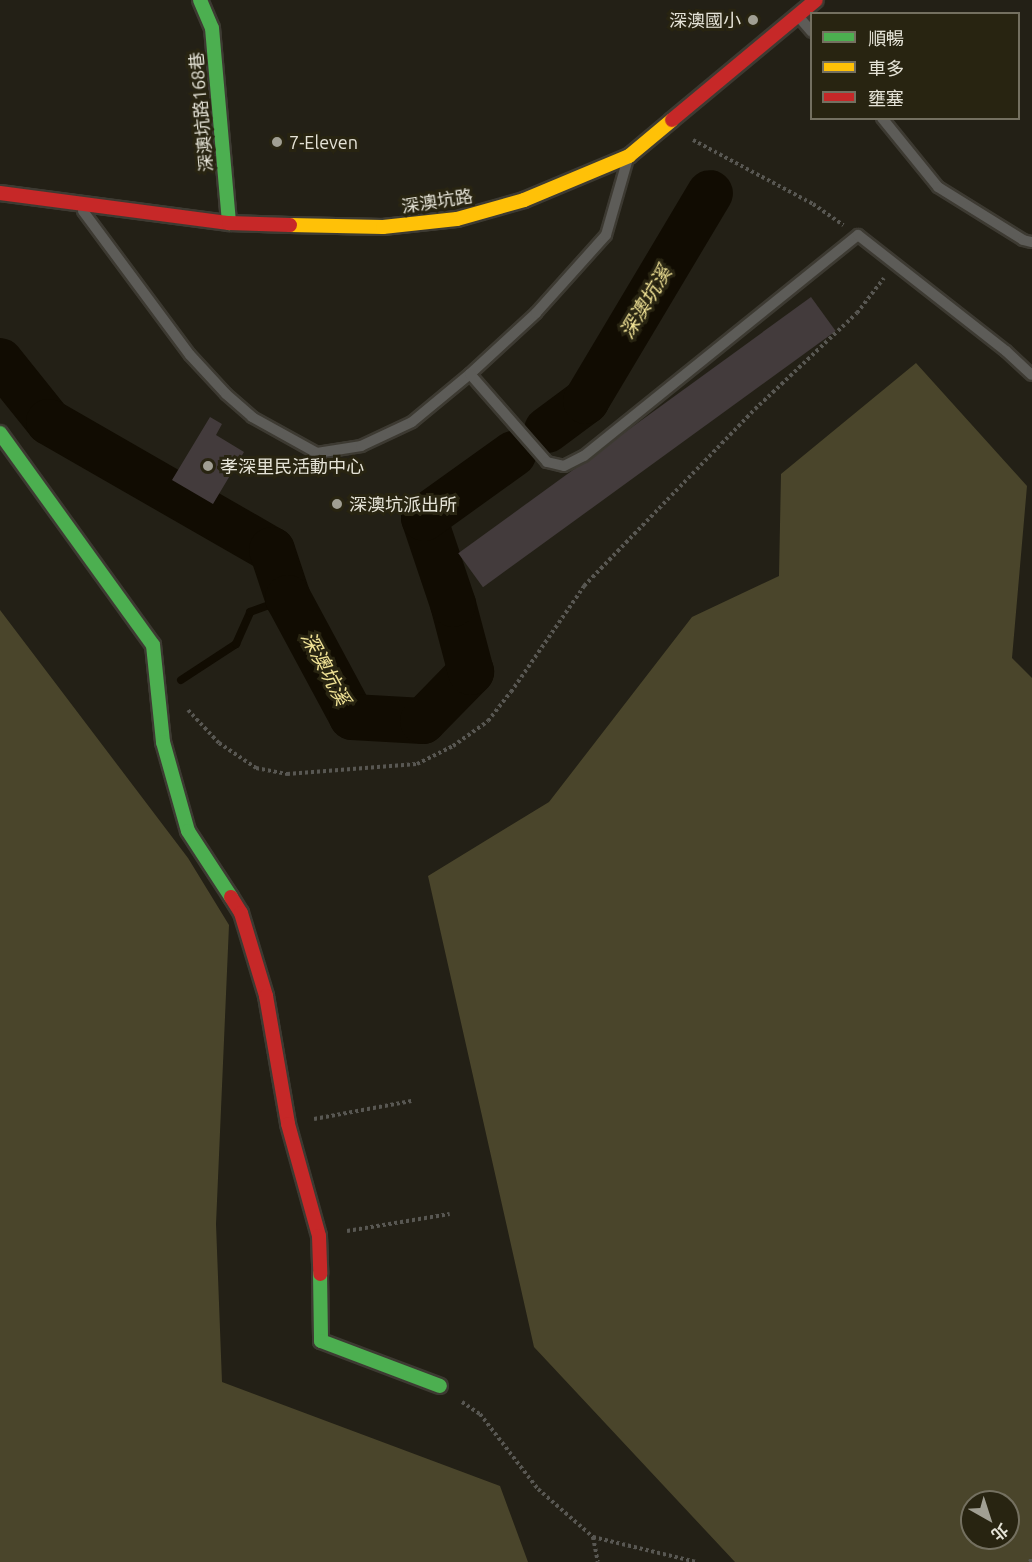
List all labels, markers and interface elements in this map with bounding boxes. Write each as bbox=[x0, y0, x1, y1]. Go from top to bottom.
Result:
place label: 深澳國小 bbox=[669, 9, 741, 31]
legend bbox=[810, 12, 1020, 120]
marker: 深澳國小 bbox=[746, 13, 760, 27]
text: 順暢 bbox=[868, 28, 904, 48]
street label: 深澳坑路168巷 bbox=[185, 51, 217, 173]
text: 車多 bbox=[868, 58, 904, 78]
text: 壅塞 bbox=[868, 88, 904, 108]
place label: 7-Eleven bbox=[289, 131, 358, 153]
marker: 7-Eleven bbox=[270, 135, 284, 149]
street label: 深澳坑路 bbox=[400, 185, 474, 217]
water label: 深澳坑溪 bbox=[614, 262, 676, 342]
place label: 孝深里民活動中心 bbox=[220, 455, 364, 477]
marker: 孝深里民活動中心 bbox=[201, 459, 215, 473]
place label: 深澳坑派出所 bbox=[349, 493, 457, 515]
marker: 深澳坑派出所 bbox=[330, 497, 344, 511]
water label: 深澳坑溪 bbox=[297, 627, 355, 709]
north arrow bbox=[960, 1490, 1020, 1550]
text: 北 bbox=[988, 1520, 1012, 1544]

